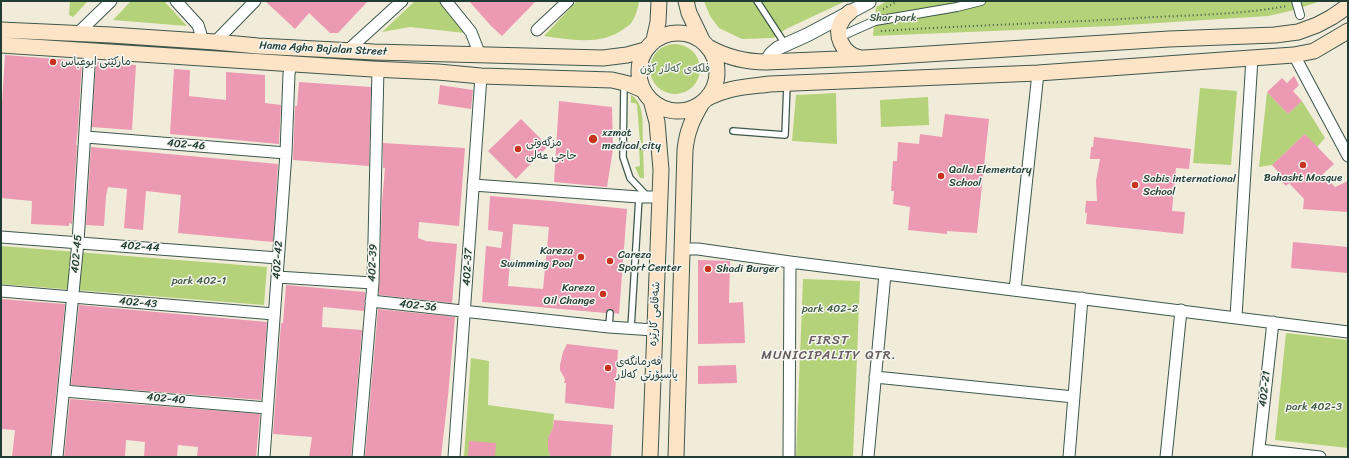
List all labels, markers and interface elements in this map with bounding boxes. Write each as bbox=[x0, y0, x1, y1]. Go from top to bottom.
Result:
park label: Shar park bbox=[869, 11, 917, 25]
street label: Hama Agha Bajalan Street bbox=[259, 39, 387, 59]
place label: مارکێتی ابوعباس bbox=[61, 55, 131, 69]
marker: مارکێتی ابوعباس bbox=[48, 57, 58, 67]
park label: فلکەی کەلار کۆن bbox=[640, 62, 710, 76]
place label: xzmat medical city bbox=[602, 126, 661, 152]
marker: xzmat medical city bbox=[587, 133, 599, 145]
place label: مزگەوتی حاجی عەلی bbox=[526, 136, 577, 162]
street label: 402-46 bbox=[166, 137, 206, 153]
marker: مزگەوتی حاجی عەلی bbox=[513, 144, 523, 154]
marker: Bahasht Mosque bbox=[1298, 160, 1308, 170]
place label: Qalla Elementary School bbox=[949, 163, 1032, 189]
marker: Qalla Elementary School bbox=[936, 171, 946, 181]
place label: Bahasht Mosque bbox=[1264, 171, 1342, 185]
place label: Sabis international School bbox=[1143, 172, 1236, 198]
marker: Sabis international School bbox=[1130, 180, 1140, 190]
street label: 402-45 bbox=[69, 234, 85, 274]
street label: 402-44 bbox=[120, 239, 160, 255]
street label: 402-42 bbox=[270, 240, 286, 280]
street label: 402-39 bbox=[366, 244, 380, 282]
place label: Kareza Swimming Pool bbox=[500, 244, 573, 270]
street label: 402-37 bbox=[460, 248, 476, 286]
place label: Careza Sport Center bbox=[618, 248, 682, 274]
marker: Kareza Swimming Pool bbox=[576, 252, 586, 262]
marker: Careza Sport Center bbox=[605, 256, 615, 266]
place label: Shadi Burger bbox=[716, 262, 779, 276]
marker: Shadi Burger bbox=[703, 264, 713, 274]
park label: park 402-1 bbox=[172, 274, 226, 288]
place label: Kareza Oil Change bbox=[544, 281, 595, 307]
street label: شەقامی کارێزە bbox=[647, 281, 663, 347]
marker: Kareza Oil Change bbox=[598, 289, 608, 299]
street label: 402-43 bbox=[118, 295, 158, 311]
street label: 402-36 bbox=[399, 297, 437, 315]
park label: park 402-2 bbox=[802, 302, 858, 316]
district label: FIRST MUNICIPALITY QTR. bbox=[764, 333, 894, 364]
place label: فەرمانگەی پاسپۆرتی کەلار bbox=[616, 355, 678, 381]
marker: فەرمانگەی پاسپۆرتی کەلار bbox=[603, 363, 613, 373]
street label: 402-21 bbox=[1257, 370, 1273, 408]
street label: 402-40 bbox=[146, 391, 186, 407]
park label: park 402-3 bbox=[1286, 400, 1342, 414]

